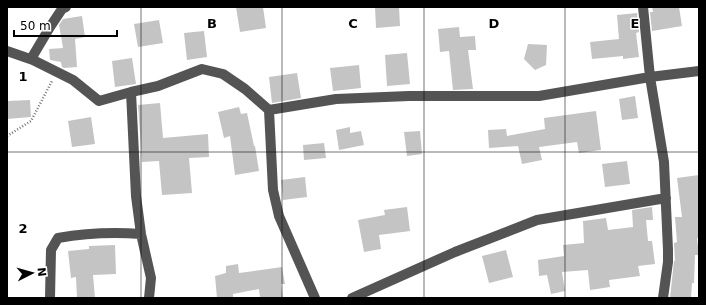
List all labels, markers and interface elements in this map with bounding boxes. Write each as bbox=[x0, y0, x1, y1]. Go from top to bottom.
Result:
scale bar bbox=[14, 12, 117, 38]
text: B bbox=[207, 16, 217, 31]
text: C bbox=[348, 16, 358, 31]
text: D bbox=[489, 16, 500, 31]
text: E bbox=[631, 16, 639, 31]
text: 50 m bbox=[20, 19, 51, 33]
text: 1 bbox=[18, 69, 28, 84]
text: 2 bbox=[18, 221, 28, 236]
north arrow bbox=[12, 253, 52, 293]
text: N bbox=[35, 267, 48, 277]

